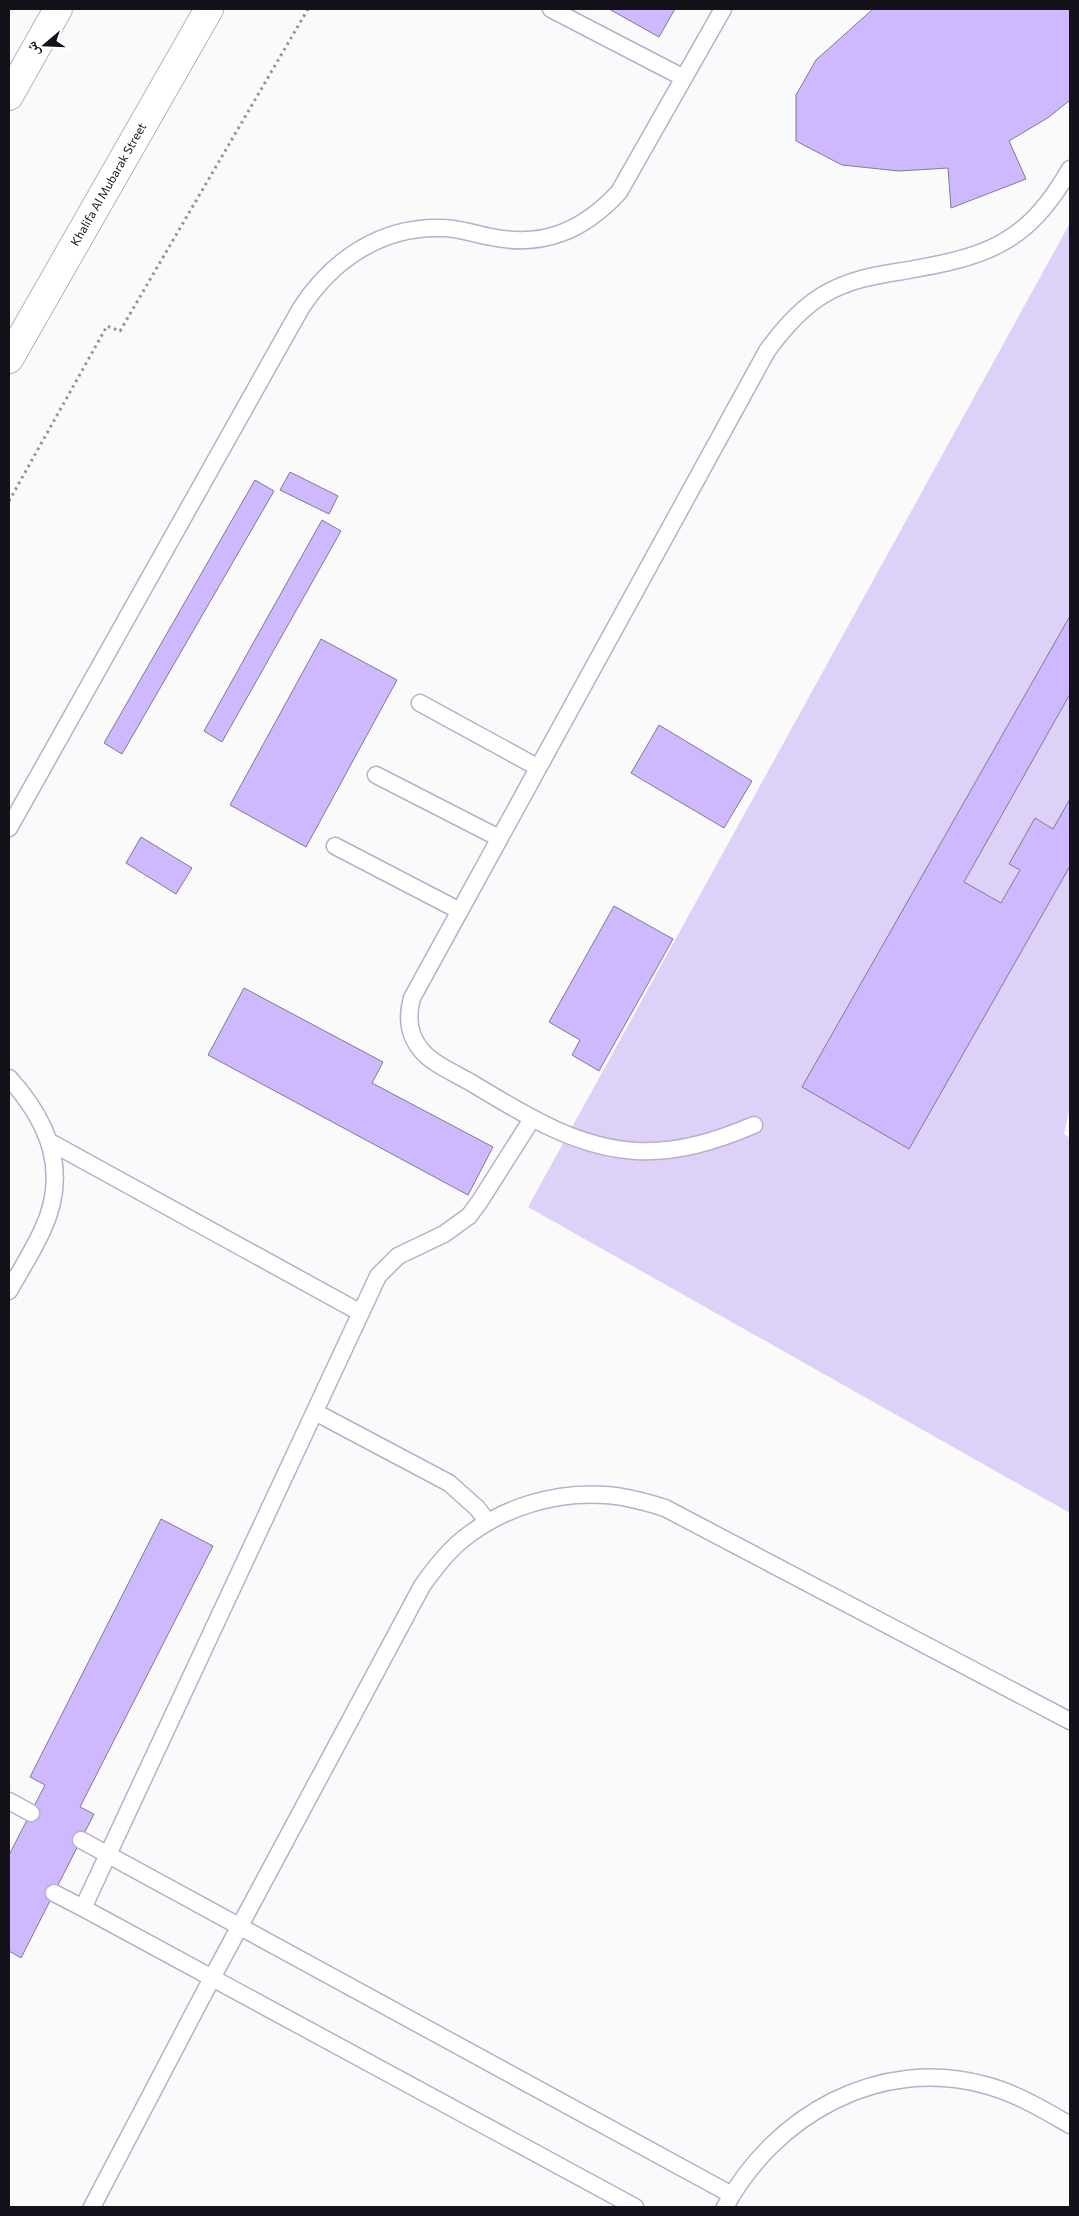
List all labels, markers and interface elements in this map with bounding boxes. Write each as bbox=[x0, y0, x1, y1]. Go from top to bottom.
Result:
north arrow bbox=[20, 20, 70, 70]
text: ش bbox=[22, 39, 44, 59]
street label: Khalifa Al Mubarak Street bbox=[67, 120, 149, 248]

